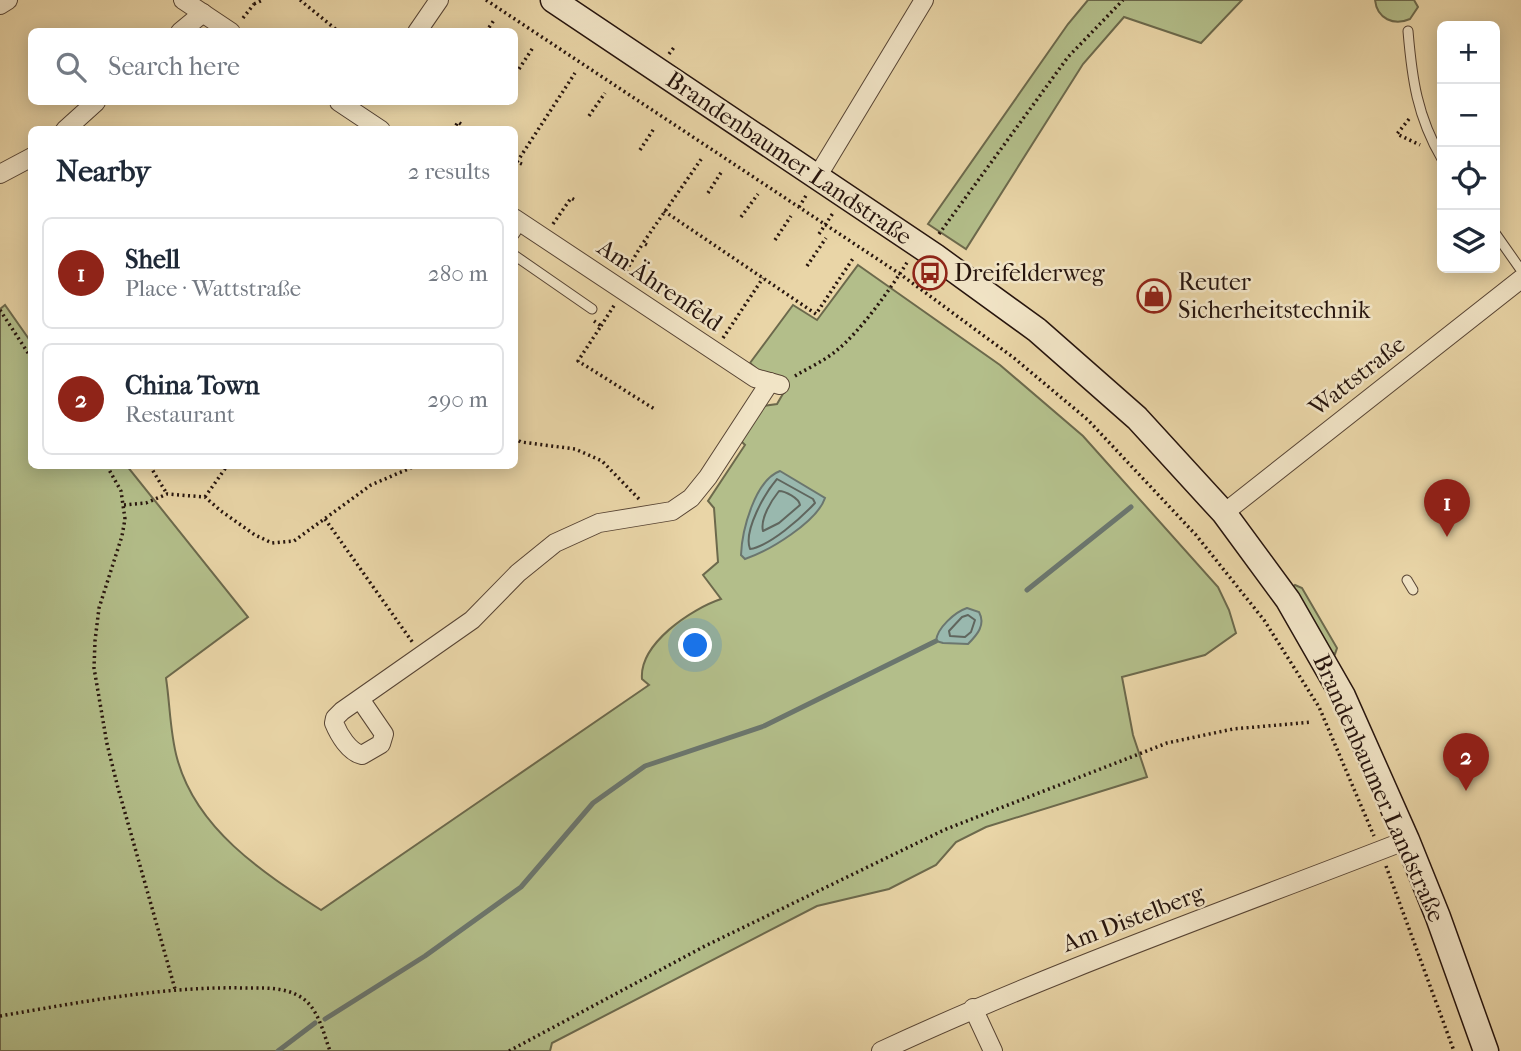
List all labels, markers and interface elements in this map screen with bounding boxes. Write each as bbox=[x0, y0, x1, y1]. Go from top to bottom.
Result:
map controls bbox=[1437, 21, 1500, 273]
button: + bbox=[1437, 21, 1500, 84]
search box bbox=[28, 28, 518, 105]
icon: search bbox=[52, 48, 90, 86]
text: Search here bbox=[108, 51, 240, 82]
street label: Brandenbaumer Landstraße bbox=[661, 65, 917, 251]
button: − bbox=[1437, 84, 1500, 147]
button: locate bbox=[1437, 147, 1500, 210]
text: Nearby bbox=[56, 154, 151, 189]
text: 2 results bbox=[408, 158, 490, 185]
button: layers bbox=[1437, 210, 1500, 273]
street label: Am Ährenfeld bbox=[591, 232, 729, 338]
text: Shell bbox=[125, 244, 180, 275]
bus stop icon: Dreifelderweg bbox=[911, 254, 949, 292]
place label: Dreifelderweg bbox=[954, 259, 1106, 287]
text: 1 bbox=[77, 260, 85, 287]
text: 280 m bbox=[428, 260, 488, 287]
place label: Reuter Sicherheitstechnik bbox=[1178, 268, 1371, 324]
text: Place · Wattstraße bbox=[125, 275, 301, 302]
shop icon: Reuter Sicherheitstechnik bbox=[1135, 277, 1173, 315]
street label: Wattstraße bbox=[1303, 330, 1411, 423]
text: China Town bbox=[125, 370, 260, 401]
text: 2 bbox=[75, 386, 87, 413]
text: 290 m bbox=[427, 386, 488, 413]
text: Restaurant bbox=[125, 401, 235, 428]
pin: 1 bbox=[1424, 479, 1470, 537]
your location bbox=[678, 628, 712, 662]
street label: Brandenbaumer Landstraße bbox=[1307, 650, 1451, 926]
pin: 2 bbox=[1443, 733, 1489, 791]
street label: Am Distelberg bbox=[1057, 878, 1209, 958]

